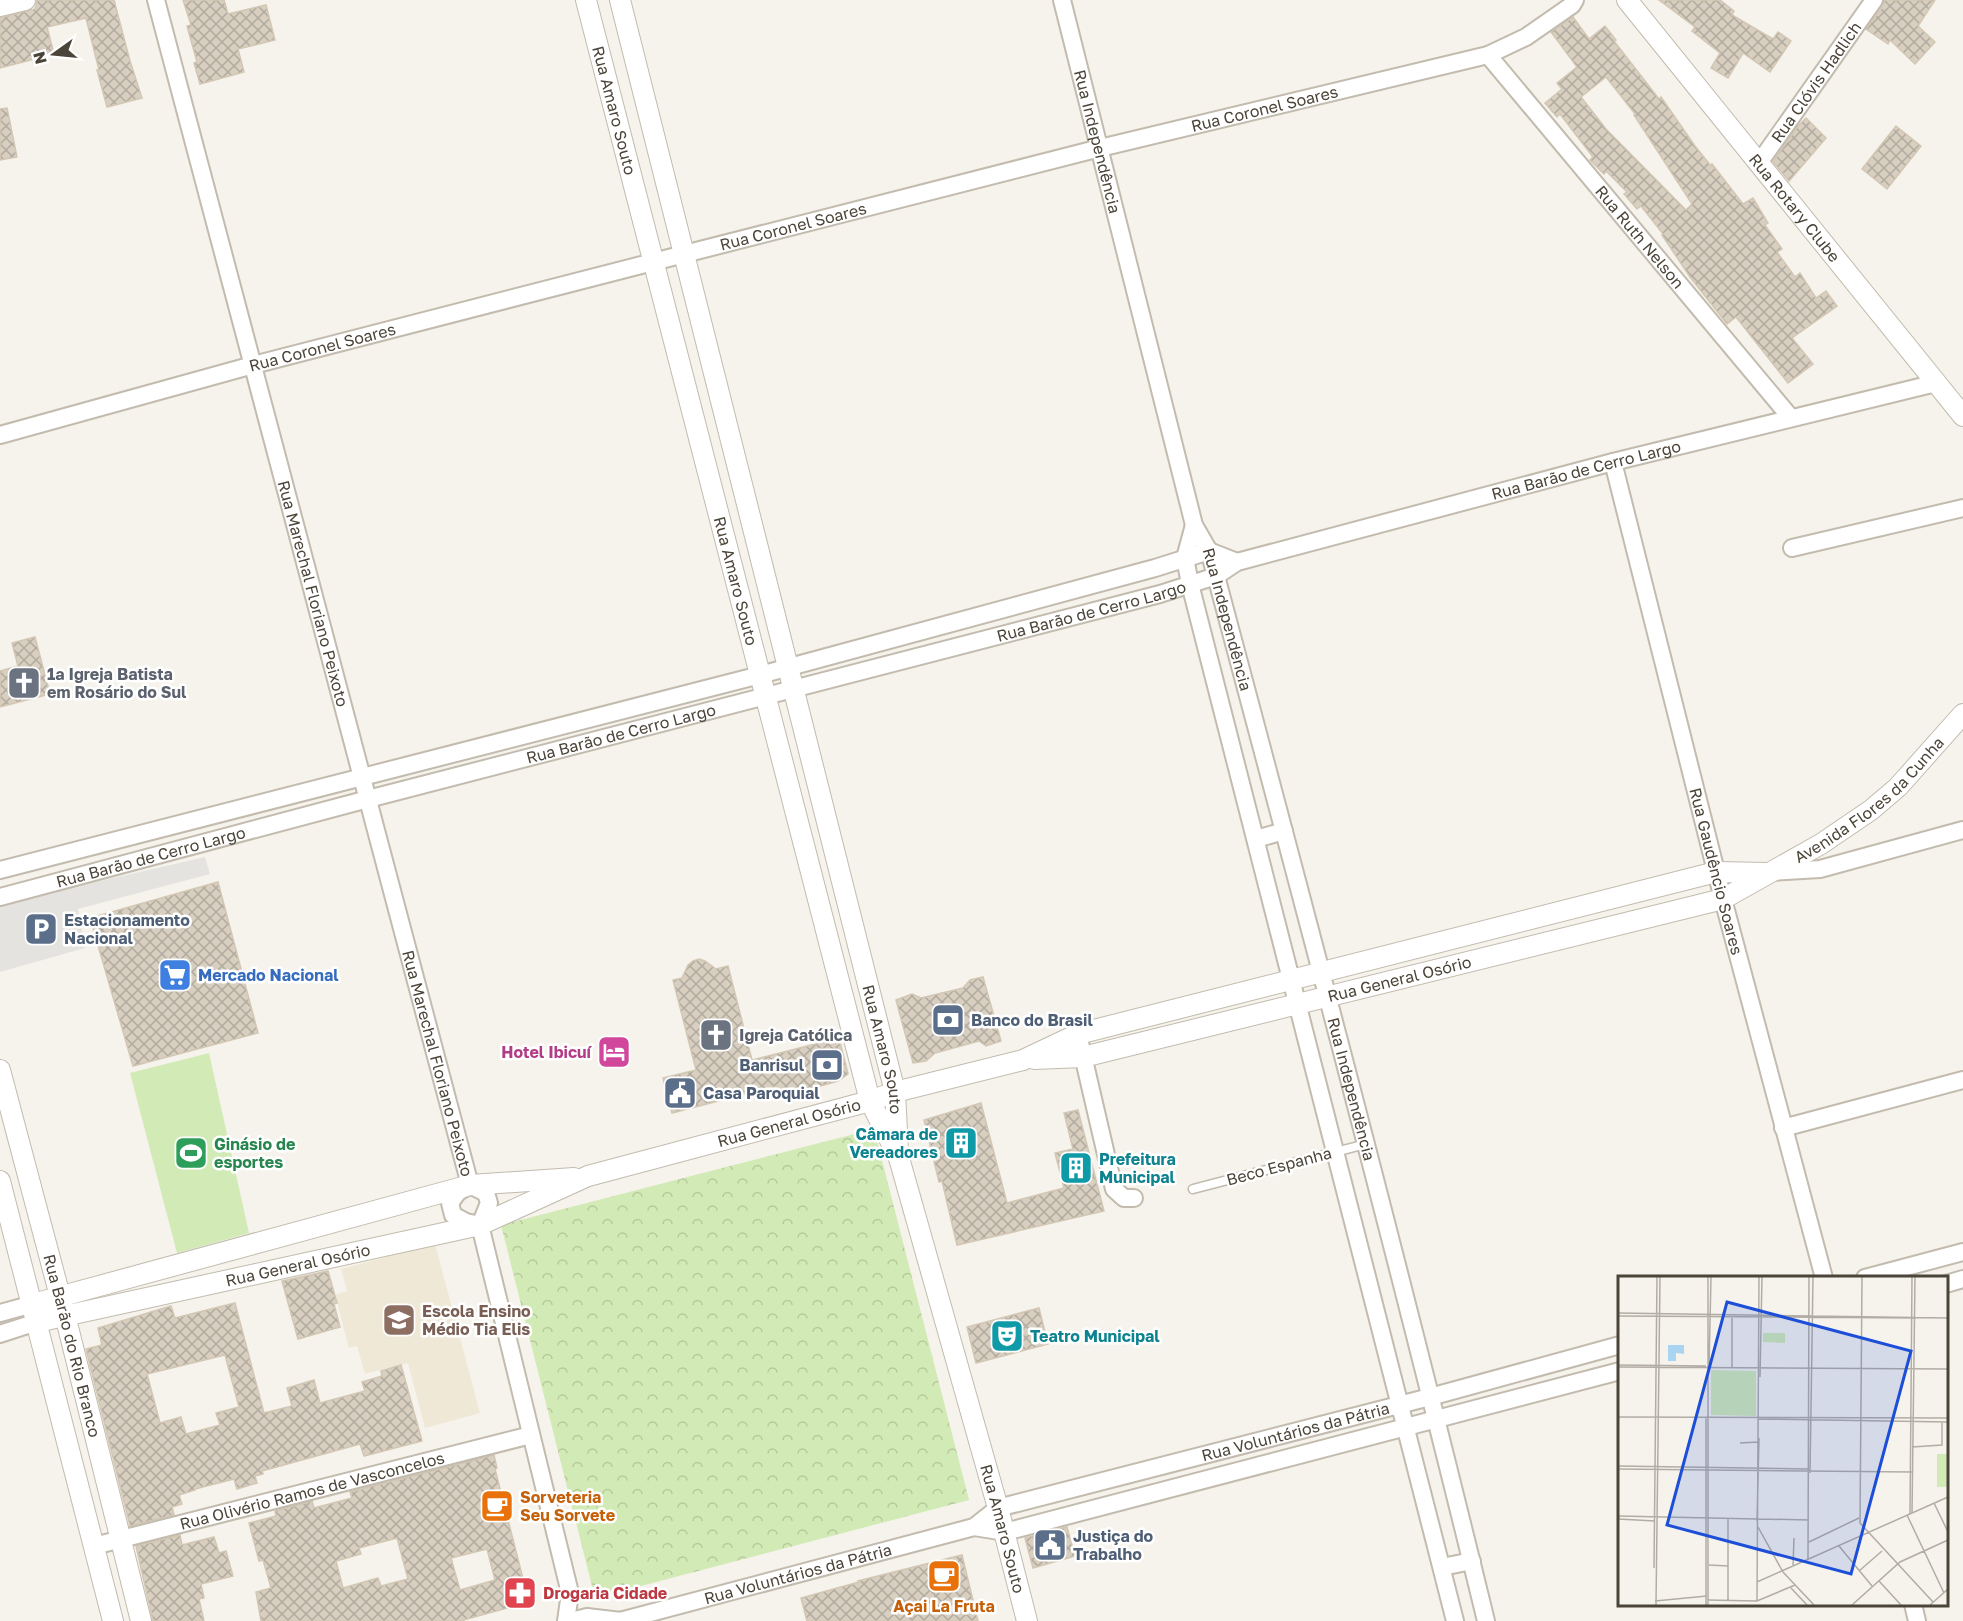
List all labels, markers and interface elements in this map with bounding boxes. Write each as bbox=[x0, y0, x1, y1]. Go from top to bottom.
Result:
street label: Rua Clóvis Hadlich bbox=[1767, 18, 1866, 146]
north arrow bbox=[24, 24, 84, 84]
street label: Rua Amaro Souto bbox=[588, 44, 641, 177]
text: N bbox=[28, 49, 51, 66]
street label: Rua Independência bbox=[1070, 68, 1125, 215]
street label: Rua Coronel Soares bbox=[1189, 81, 1340, 136]
street label: Rua Rotary Clube bbox=[1745, 149, 1845, 266]
street label: Rua Ruth Nelson bbox=[1591, 181, 1689, 293]
street label: Rua Coronel Soares bbox=[718, 198, 868, 255]
street label: Rua Coronel Soares bbox=[247, 319, 398, 376]
street label: Rua Barão de Cerro Largo bbox=[1489, 436, 1683, 504]
street label: Rua Marechal Floriano Peixoto bbox=[274, 478, 353, 709]
street label: Rua Amaro Souto bbox=[710, 514, 762, 648]
street label: Rua Independência bbox=[1199, 545, 1256, 693]
street label: Rua Barão de Cerro Largo bbox=[994, 576, 1188, 646]
place label: 1ª Igreja Batista em Rosário do Sul bbox=[47, 664, 187, 702]
church icon: 1ª Igreja Batista em Rosário do Sul bbox=[6, 665, 42, 701]
street label: Rua Barão de Cerro Largo bbox=[524, 699, 718, 768]
street label: Avenida Flores da Cunha bbox=[1791, 733, 1948, 867]
street label: Rua Gaudêncio Soares bbox=[1685, 786, 1747, 957]
street label: Rua Barão de Cerro Largo bbox=[54, 822, 248, 892]
place label: Estacionamento Nacional bbox=[64, 910, 190, 948]
parking icon: Estacionamento Nacional bbox=[23, 911, 59, 947]
street label: Rua Marechal Floriano Peixoto bbox=[398, 948, 477, 1179]
street label: Rua General Osório bbox=[1326, 952, 1473, 1006]
supermarket icon: Mercado Nacional bbox=[157, 957, 193, 993]
place label: Mercado Nacional bbox=[198, 965, 339, 985]
street label: Rua Amaro Souto bbox=[858, 983, 906, 1115]
bank icon: Banco do Brasil bbox=[930, 1002, 966, 1038]
place label: Banco do Brasil bbox=[971, 1010, 1093, 1030]
street label: Rua Independência bbox=[1323, 1015, 1380, 1163]
church icon: Igreja Católica bbox=[698, 1017, 734, 1053]
place label: Igreja Católica bbox=[739, 1025, 852, 1045]
hotel icon: Hotel Ibicuí bbox=[596, 1034, 632, 1070]
place label: Hotel Ibicuí bbox=[501, 1042, 593, 1062]
bank icon: Banrisul bbox=[809, 1047, 845, 1083]
place label: Banrisul bbox=[739, 1055, 805, 1075]
public building icon: Casa Paroquial bbox=[662, 1075, 698, 1111]
place label: Casa Paroquial bbox=[703, 1083, 820, 1103]
street label: Rua General Osório bbox=[715, 1094, 863, 1151]
place label: Câmara de Vereadores bbox=[850, 1124, 938, 1162]
building icon: Câmara de Vereadores bbox=[943, 1125, 979, 1161]
place label: Ginásio de esportes bbox=[214, 1134, 295, 1172]
sports icon: Ginásio de esportes bbox=[173, 1135, 209, 1171]
street label: Beco Espanha bbox=[1224, 1142, 1334, 1190]
place label: Prefeitura Municipal bbox=[1099, 1149, 1176, 1187]
building icon: Prefeitura Municipal bbox=[1058, 1150, 1094, 1186]
street label: Rua General Osório bbox=[224, 1239, 372, 1290]
street label: Rua Barão do Rio Branco bbox=[39, 1252, 105, 1439]
inset map bbox=[1618, 1276, 1948, 1606]
place label: Escola Ensino Médio Tia Elis bbox=[422, 1301, 531, 1339]
school or university icon: Escola Ensino Médio Tia Elis bbox=[381, 1302, 417, 1338]
theatre icon: Teatro Municipal bbox=[989, 1318, 1025, 1354]
place label: Teatro Municipal bbox=[1030, 1326, 1160, 1346]
street label: Rua Voluntários da Pátria bbox=[1199, 1398, 1392, 1465]
street label: Rua Olivério Ramos de Vasconcelos bbox=[178, 1447, 447, 1534]
street label: Rua Amaro Souto bbox=[976, 1462, 1029, 1595]
place label: Sorveteria Seu Sorvete bbox=[520, 1487, 615, 1525]
cafe icon: Sorveteria Seu Sorvete bbox=[479, 1488, 515, 1524]
place label: Justiça do Trabalho bbox=[1073, 1526, 1154, 1564]
public building icon: Justiça do Trabalho bbox=[1032, 1527, 1068, 1563]
street label: Rua Voluntários da Pátria bbox=[702, 1539, 894, 1608]
cafe icon: Açai La Fruta bbox=[926, 1558, 962, 1594]
pharmacy icon: Drogaria Cidade bbox=[502, 1575, 538, 1611]
place label: Drogaria Cidade bbox=[543, 1583, 667, 1603]
place label: Açai La Fruta bbox=[893, 1596, 995, 1616]

